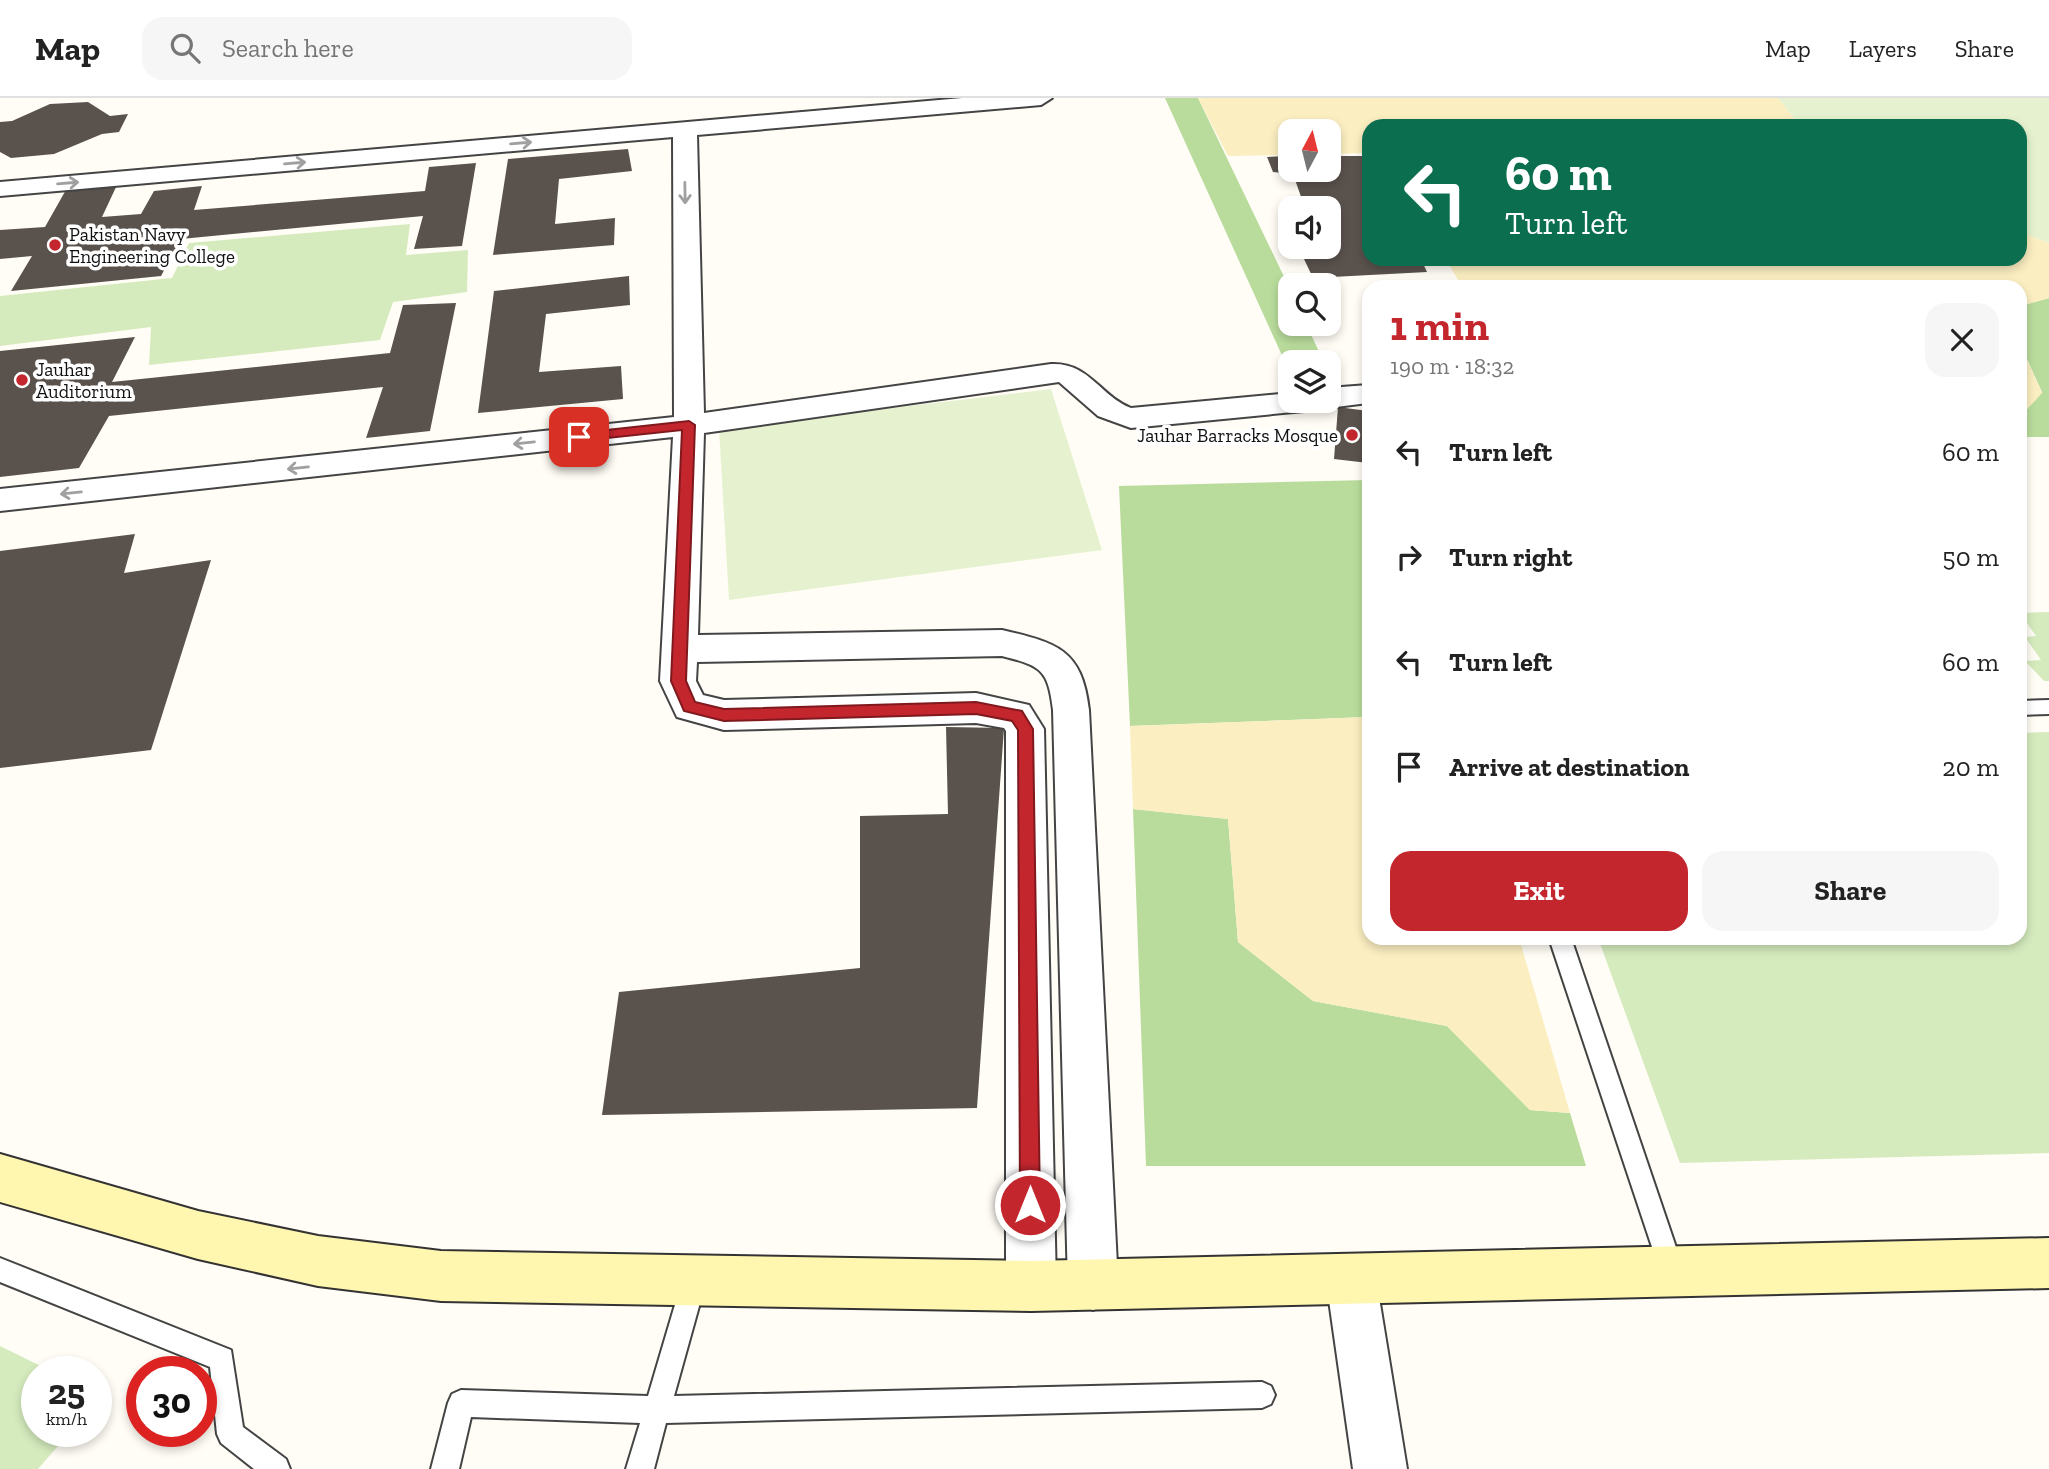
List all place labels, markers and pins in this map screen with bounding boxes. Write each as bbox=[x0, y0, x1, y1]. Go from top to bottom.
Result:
place label: Pakistan Navy Engineering College bbox=[69, 223, 235, 268]
marker: Pakistan Navy Engineering College bbox=[47, 237, 63, 253]
place label: Jauhar Auditorium bbox=[36, 358, 132, 403]
marker: Jauhar Auditorium bbox=[14, 372, 30, 388]
pin bbox=[549, 407, 609, 467]
place label: Jauhar Barracks Mosque bbox=[1137, 424, 1338, 447]
marker: Jauhar Barracks Mosque bbox=[1344, 427, 1360, 443]

